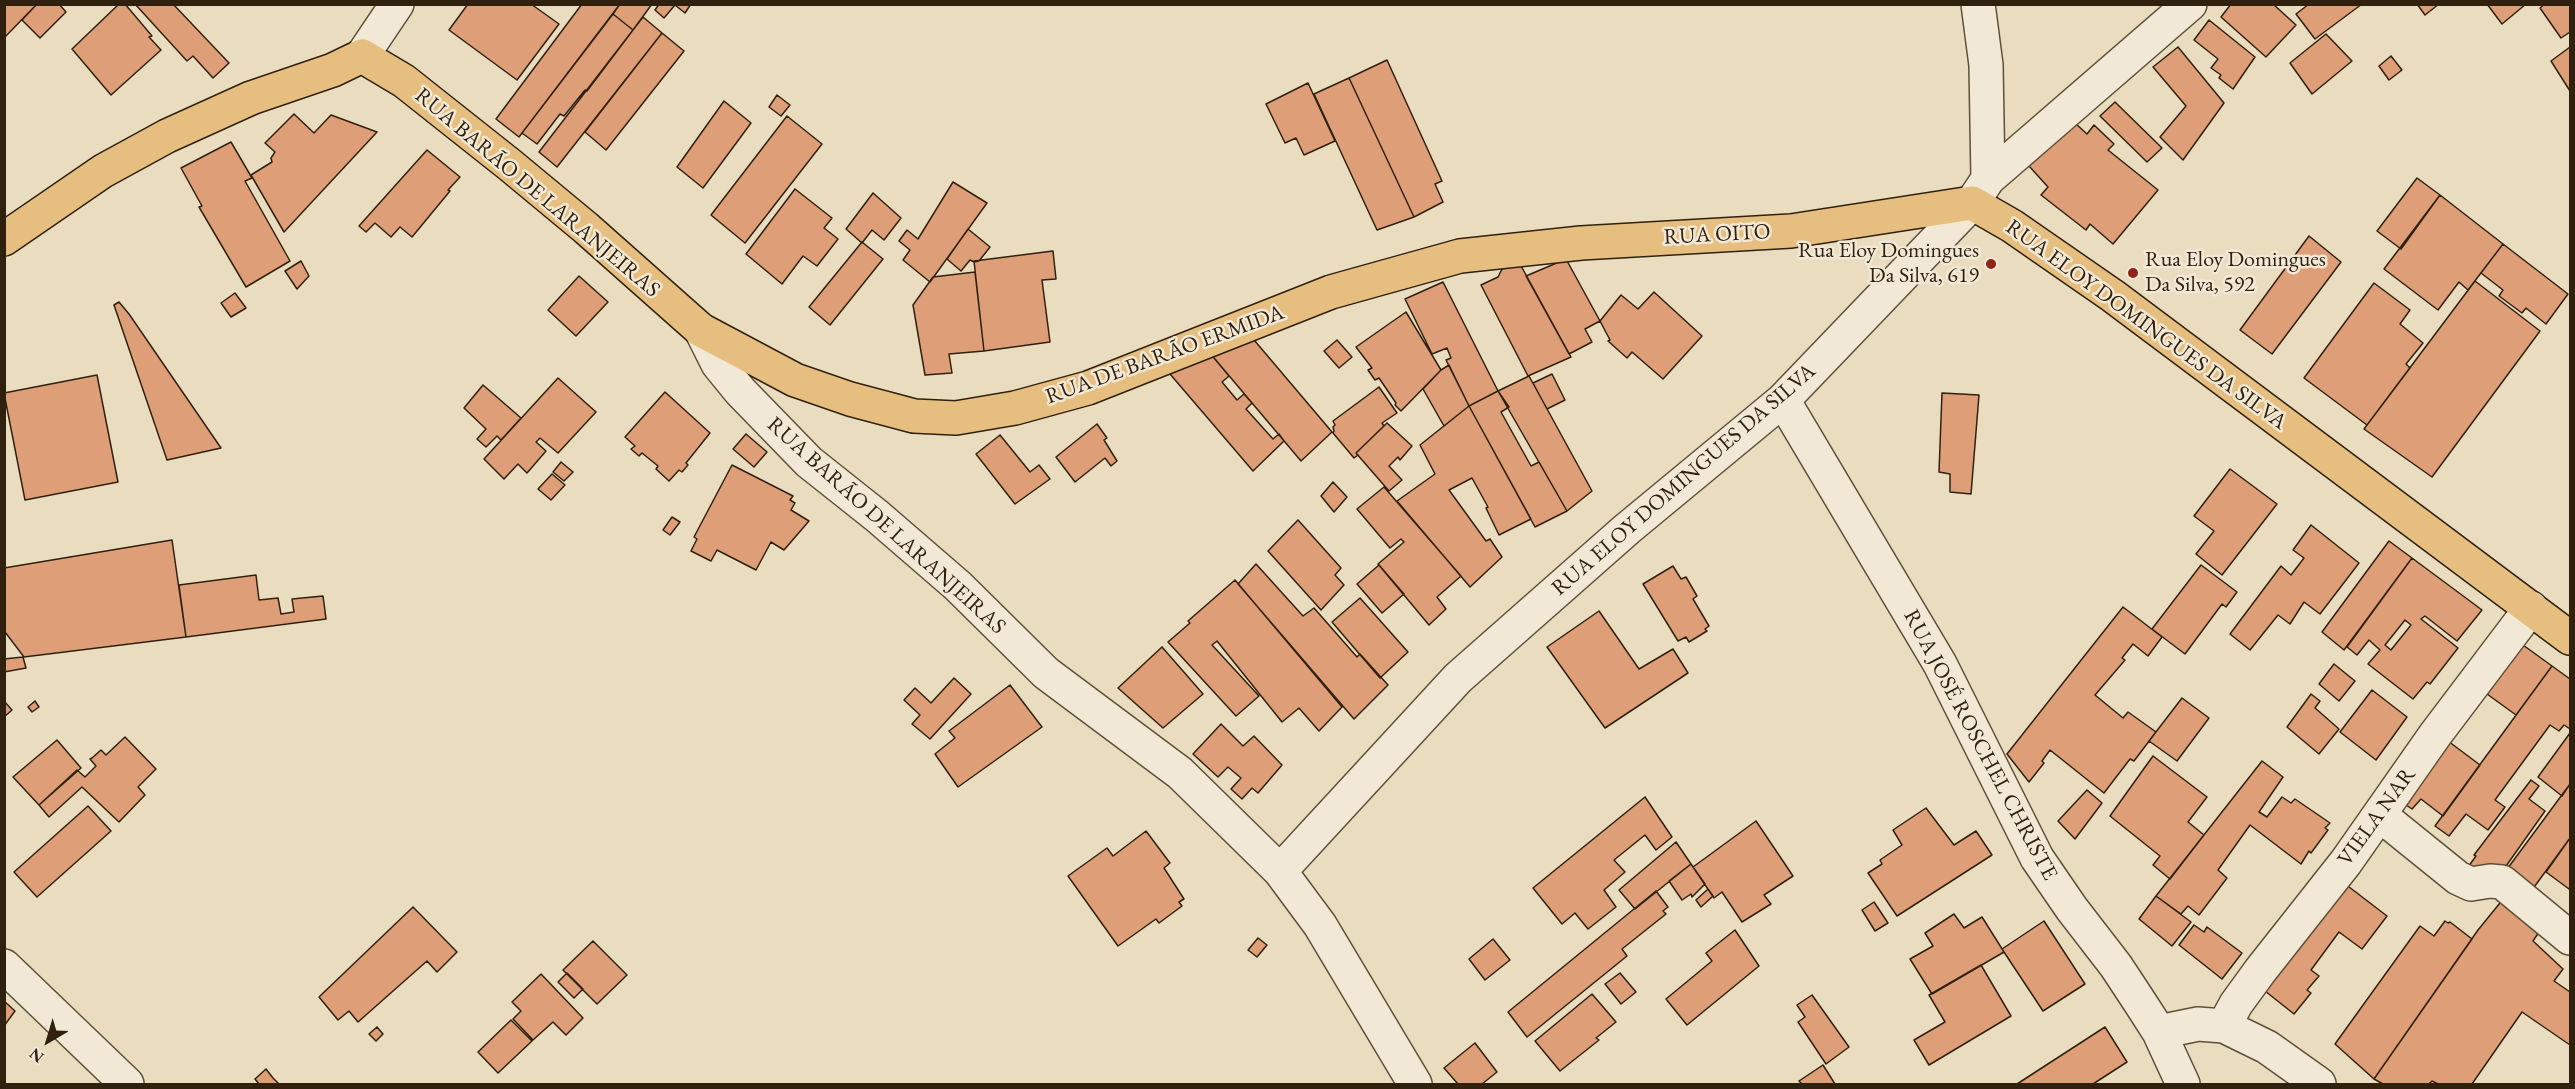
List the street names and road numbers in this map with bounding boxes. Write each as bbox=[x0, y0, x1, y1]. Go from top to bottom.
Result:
street label: RUA BARÃO DE LARANJEIRAS bbox=[409, 83, 665, 303]
street label: RUA ELOY DOMINGUES DA SILVA bbox=[2000, 214, 2292, 436]
street label: RUA OITO bbox=[1663, 219, 1771, 251]
street label: RUA DE BARÃO ERMIDA bbox=[1042, 300, 1288, 410]
street label: RUA ELOY DOMINGUES DA SILVA bbox=[1547, 358, 1821, 602]
street label: RUA BARÃO DE LARANJEIRAS bbox=[761, 412, 1011, 640]
street label: RUA JOSÉ ROSCHEL CHRISTE bbox=[1897, 605, 2063, 885]
street label: VIELA NAR bbox=[2332, 763, 2422, 871]

